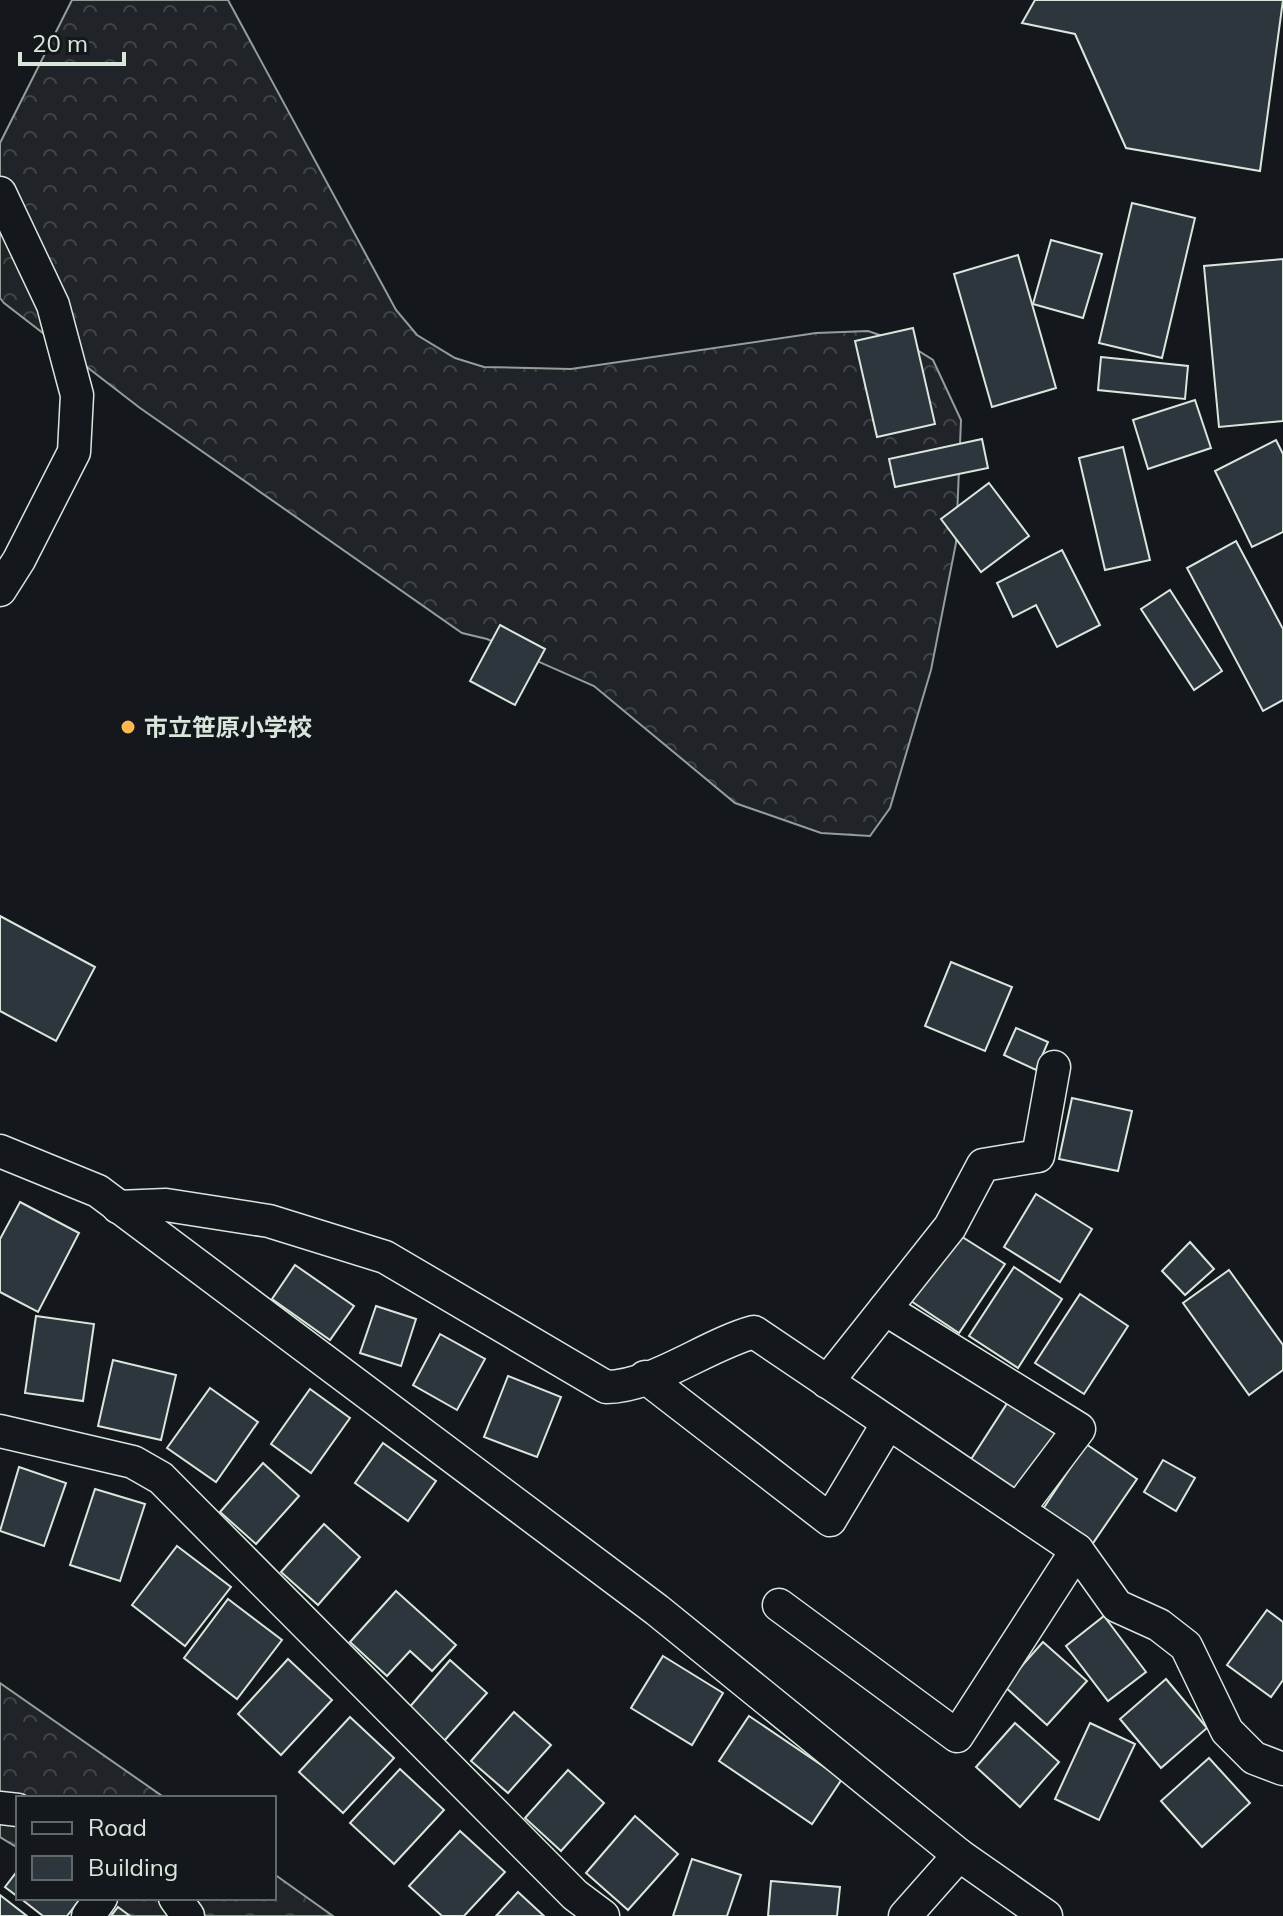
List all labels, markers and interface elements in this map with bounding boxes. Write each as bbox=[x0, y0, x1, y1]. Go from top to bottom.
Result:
scale bar bbox=[20, 16, 124, 66]
text: 20 m bbox=[32, 28, 88, 58]
place label: 市立笹原小学校 bbox=[144, 712, 312, 742]
marker: 市立笹原小学校 bbox=[119, 718, 137, 736]
legend bbox=[16, 1796, 276, 1900]
text: Road bbox=[88, 1812, 147, 1842]
text: Building bbox=[88, 1852, 178, 1882]

